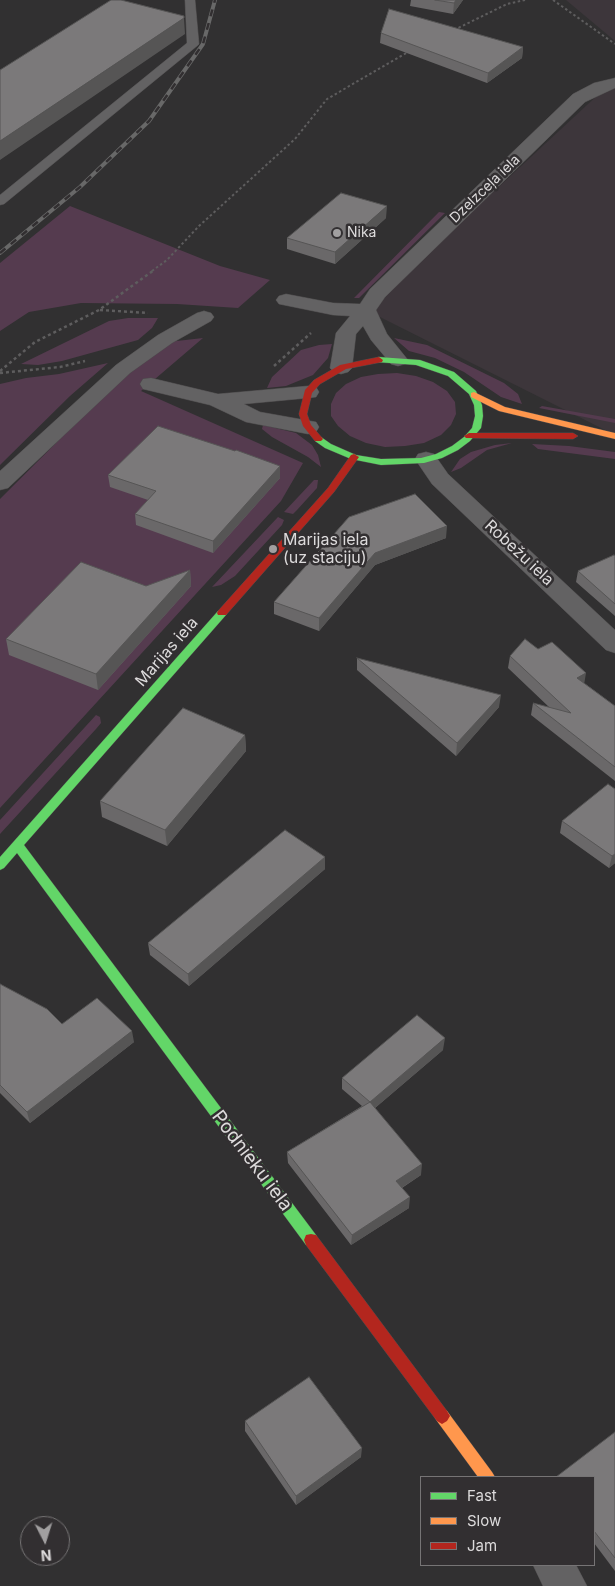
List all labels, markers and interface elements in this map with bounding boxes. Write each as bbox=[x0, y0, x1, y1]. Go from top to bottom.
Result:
street label: Dzelzceļa iela bbox=[446, 151, 524, 227]
place label: Nika bbox=[347, 225, 376, 241]
marker: Nika bbox=[331, 227, 343, 239]
street label: Robežu iela bbox=[480, 516, 558, 590]
place label: Marijas iela (uz staciju) bbox=[283, 530, 368, 568]
marker: Marijas iela (uz staciju) bbox=[267, 543, 279, 555]
street label: Marijas iela bbox=[132, 613, 202, 691]
street label: Podnieku iela bbox=[207, 1106, 297, 1216]
legend bbox=[420, 1476, 595, 1566]
text: Fast bbox=[467, 1486, 497, 1505]
text: Slow bbox=[467, 1511, 501, 1530]
north arrow bbox=[20, 1516, 70, 1566]
text: Jam bbox=[467, 1536, 497, 1555]
text: N bbox=[40, 1547, 52, 1564]

